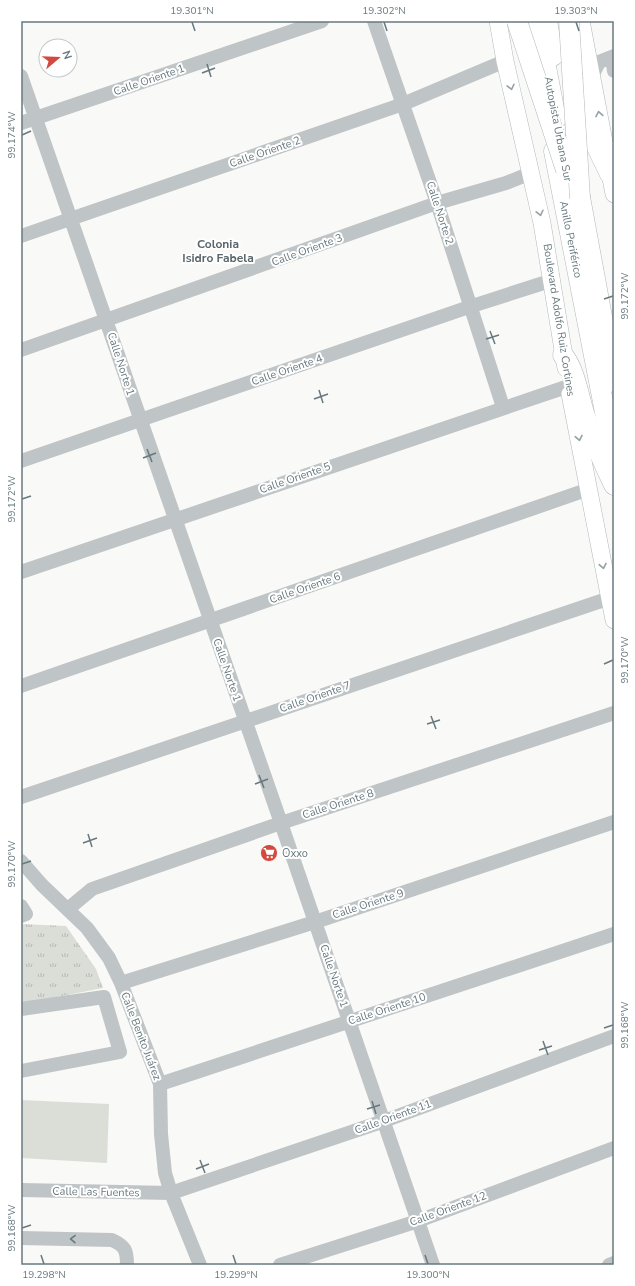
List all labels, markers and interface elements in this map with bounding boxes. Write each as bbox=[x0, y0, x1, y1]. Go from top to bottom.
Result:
text: 19.301°N bbox=[170, 4, 214, 18]
text: 19.302°N bbox=[362, 4, 406, 18]
text: 19.303°N bbox=[554, 4, 598, 18]
north arrow bbox=[38, 38, 78, 78]
text: N bbox=[59, 49, 75, 61]
street label: Calle Oriente 1 bbox=[111, 61, 187, 99]
street label: Autopista Urbana Sur bbox=[540, 75, 576, 183]
one-way arrow bbox=[507, 84, 515, 90]
text: 99.174°W bbox=[5, 111, 19, 159]
one-way arrow bbox=[595, 111, 604, 117]
street label: Calle Oriente 2 bbox=[227, 133, 303, 171]
street label: Calle Norte 2 bbox=[423, 179, 457, 247]
street label: Anillo Periférico bbox=[556, 199, 586, 279]
one-way arrow bbox=[536, 210, 544, 217]
street label: Calle Oriente 3 bbox=[270, 230, 344, 270]
district label: Colonia Isidro Fabela bbox=[182, 236, 254, 266]
street label: Boulevard Adolfo Ruiz Cortines bbox=[540, 243, 578, 397]
text: 99.172°W bbox=[618, 272, 632, 320]
street label: Calle Norte 1 bbox=[104, 330, 138, 398]
street label: Calle Oriente 4 bbox=[249, 351, 325, 389]
one-way arrow bbox=[574, 435, 582, 441]
street label: Calle Oriente 5 bbox=[257, 459, 333, 497]
text: 99.172°W bbox=[5, 475, 19, 523]
one-way arrow bbox=[599, 563, 607, 569]
street label: Calle Oriente 6 bbox=[267, 569, 343, 607]
street label: Calle Norte 1 bbox=[209, 636, 245, 704]
text: 99.170°W bbox=[618, 636, 632, 684]
street label: Calle Oriente 7 bbox=[277, 678, 353, 716]
street label: Calle Oriente 8 bbox=[300, 785, 376, 823]
text: 99.170°W bbox=[5, 840, 19, 888]
supermarket icon: Oxxo bbox=[259, 843, 279, 863]
place label: Oxxo bbox=[282, 846, 308, 861]
street label: Calle Oriente 9 bbox=[330, 885, 406, 923]
street label: Calle Norte 1 bbox=[316, 942, 352, 1010]
street label: Calle Oriente 10 bbox=[346, 989, 428, 1029]
street label: Calle Benito Juárez bbox=[117, 990, 165, 1082]
text: 99.168°W bbox=[618, 1001, 632, 1049]
street label: Calle Oriente 11 bbox=[352, 1096, 434, 1138]
street label: Calle Las Fuentes bbox=[52, 1184, 140, 1200]
street label: Calle Oriente 12 bbox=[407, 1188, 489, 1230]
text: 99.168°W bbox=[5, 1204, 19, 1252]
one-way arrow bbox=[70, 1235, 76, 1243]
text: 19.298°N bbox=[22, 1268, 66, 1282]
text: 19.299°N bbox=[214, 1268, 258, 1282]
text: 19.300°N bbox=[406, 1268, 450, 1282]

